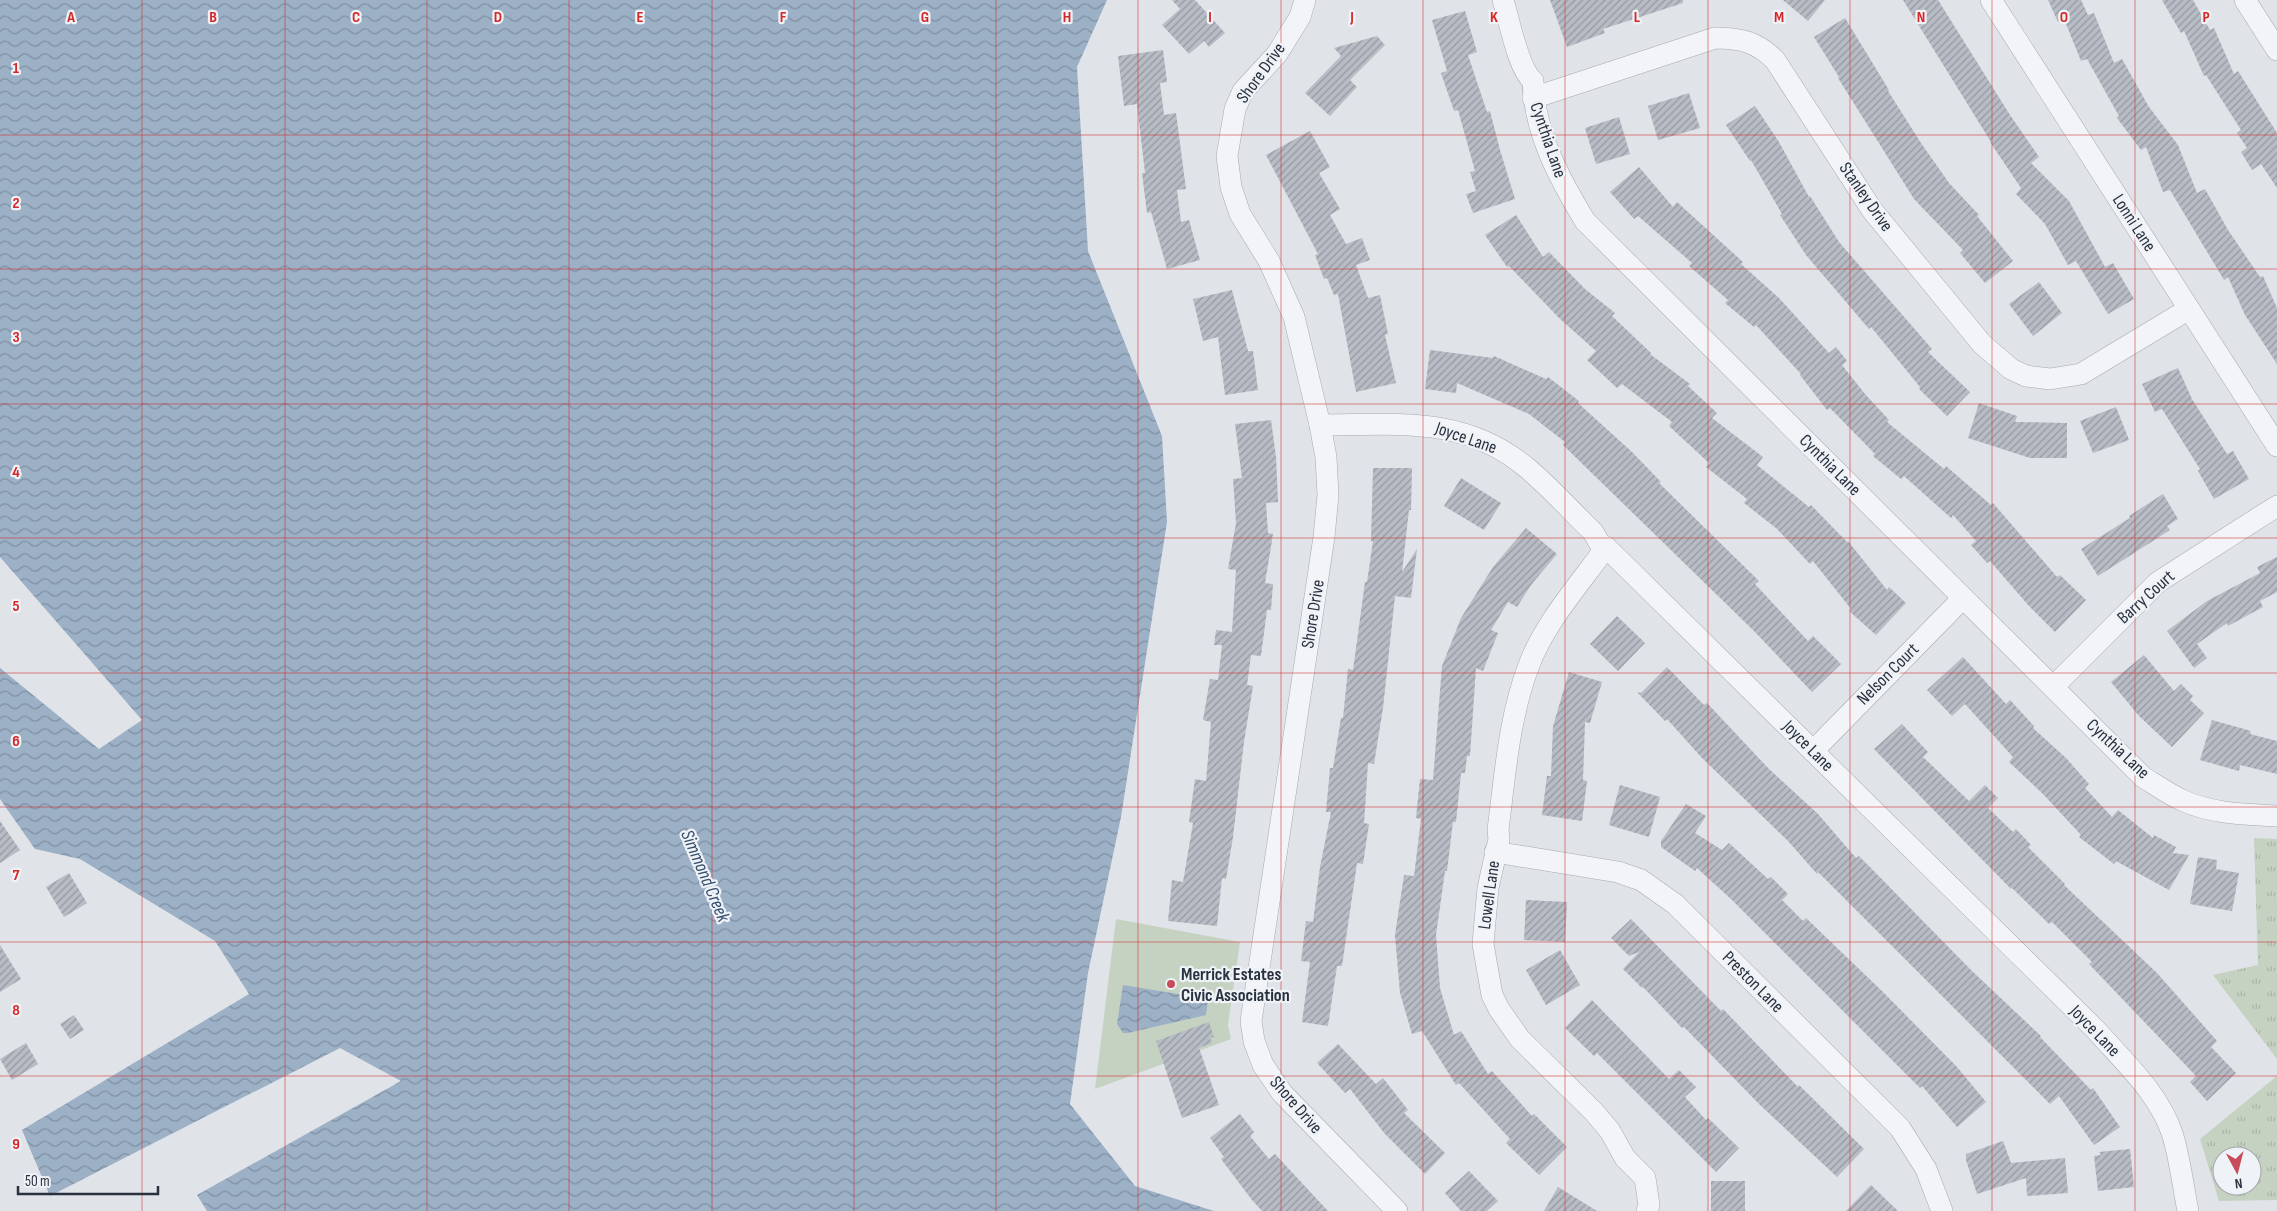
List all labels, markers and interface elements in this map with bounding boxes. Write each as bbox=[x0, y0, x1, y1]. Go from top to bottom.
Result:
text: A bbox=[66, 8, 75, 27]
text: B bbox=[209, 8, 217, 27]
text: C bbox=[352, 8, 360, 27]
text: D bbox=[494, 8, 502, 27]
text: E bbox=[637, 8, 644, 27]
text: F bbox=[780, 8, 787, 27]
text: G bbox=[921, 8, 929, 27]
text: H bbox=[1063, 8, 1071, 27]
text: I bbox=[1208, 8, 1212, 27]
text: J bbox=[1349, 8, 1354, 27]
text: K bbox=[1490, 8, 1498, 27]
text: L bbox=[1634, 8, 1641, 27]
text: M bbox=[1774, 8, 1784, 27]
text: N bbox=[1917, 8, 1925, 27]
text: O bbox=[2060, 8, 2068, 27]
text: P bbox=[2202, 8, 2210, 27]
street label: Shore Drive bbox=[1232, 39, 1290, 107]
text: 1 bbox=[13, 59, 20, 78]
street label: Cynthia Lane bbox=[1525, 100, 1571, 180]
street label: Stanley Drive bbox=[1835, 158, 1897, 236]
street label: Lonni Lane bbox=[2108, 190, 2160, 256]
text: 2 bbox=[12, 194, 20, 213]
text: 3 bbox=[12, 328, 20, 347]
street label: Joyce Lane bbox=[1432, 417, 1499, 458]
street label: Cynthia Lane bbox=[1795, 430, 1865, 500]
text: 4 bbox=[12, 463, 20, 482]
street label: Barry Court bbox=[2113, 566, 2179, 628]
street label: Shore Drive bbox=[1297, 578, 1329, 650]
text: 5 bbox=[12, 597, 20, 616]
street label: Nelson Court bbox=[1853, 638, 1924, 709]
street label: Joyce Lane bbox=[1777, 715, 1838, 776]
street label: Cynthia Lane bbox=[2082, 715, 2154, 783]
text: 6 bbox=[12, 732, 20, 751]
water label: Simmond Creek bbox=[675, 827, 735, 926]
street label: Lowell Lane bbox=[1474, 859, 1504, 931]
text: 7 bbox=[13, 866, 20, 885]
street label: Preston Lane bbox=[1718, 947, 1788, 1017]
place label: Merrick Estates Civic Association bbox=[1181, 964, 1290, 1006]
marker: Merrick Estates Civic Association bbox=[1165, 978, 1177, 990]
street label: Joyce Lane bbox=[2065, 1000, 2125, 1061]
text: 8 bbox=[12, 1001, 20, 1020]
street label: Shore Drive bbox=[1265, 1072, 1327, 1138]
text: 9 bbox=[12, 1135, 20, 1154]
north arrow bbox=[2212, 1146, 2262, 1196]
scale bar bbox=[18, 1164, 158, 1196]
text: 50 m bbox=[25, 1172, 50, 1191]
text: N bbox=[2234, 1175, 2243, 1192]

